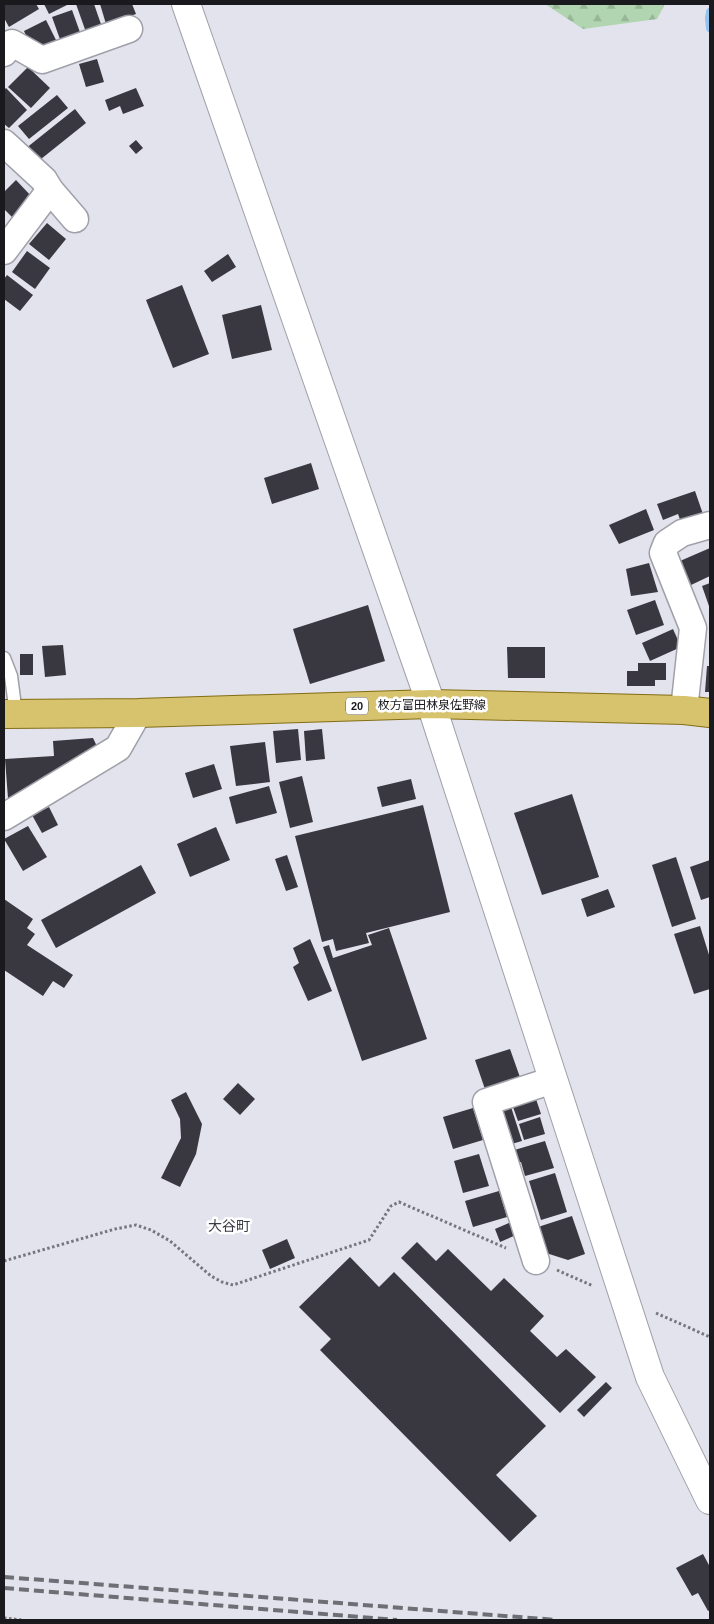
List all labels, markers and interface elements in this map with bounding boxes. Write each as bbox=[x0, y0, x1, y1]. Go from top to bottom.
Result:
road number: 20 bbox=[346, 698, 368, 714]
street label: 枚方富田林泉佐野線 bbox=[378, 698, 486, 712]
district label: 大谷町 bbox=[208, 1218, 250, 1234]

